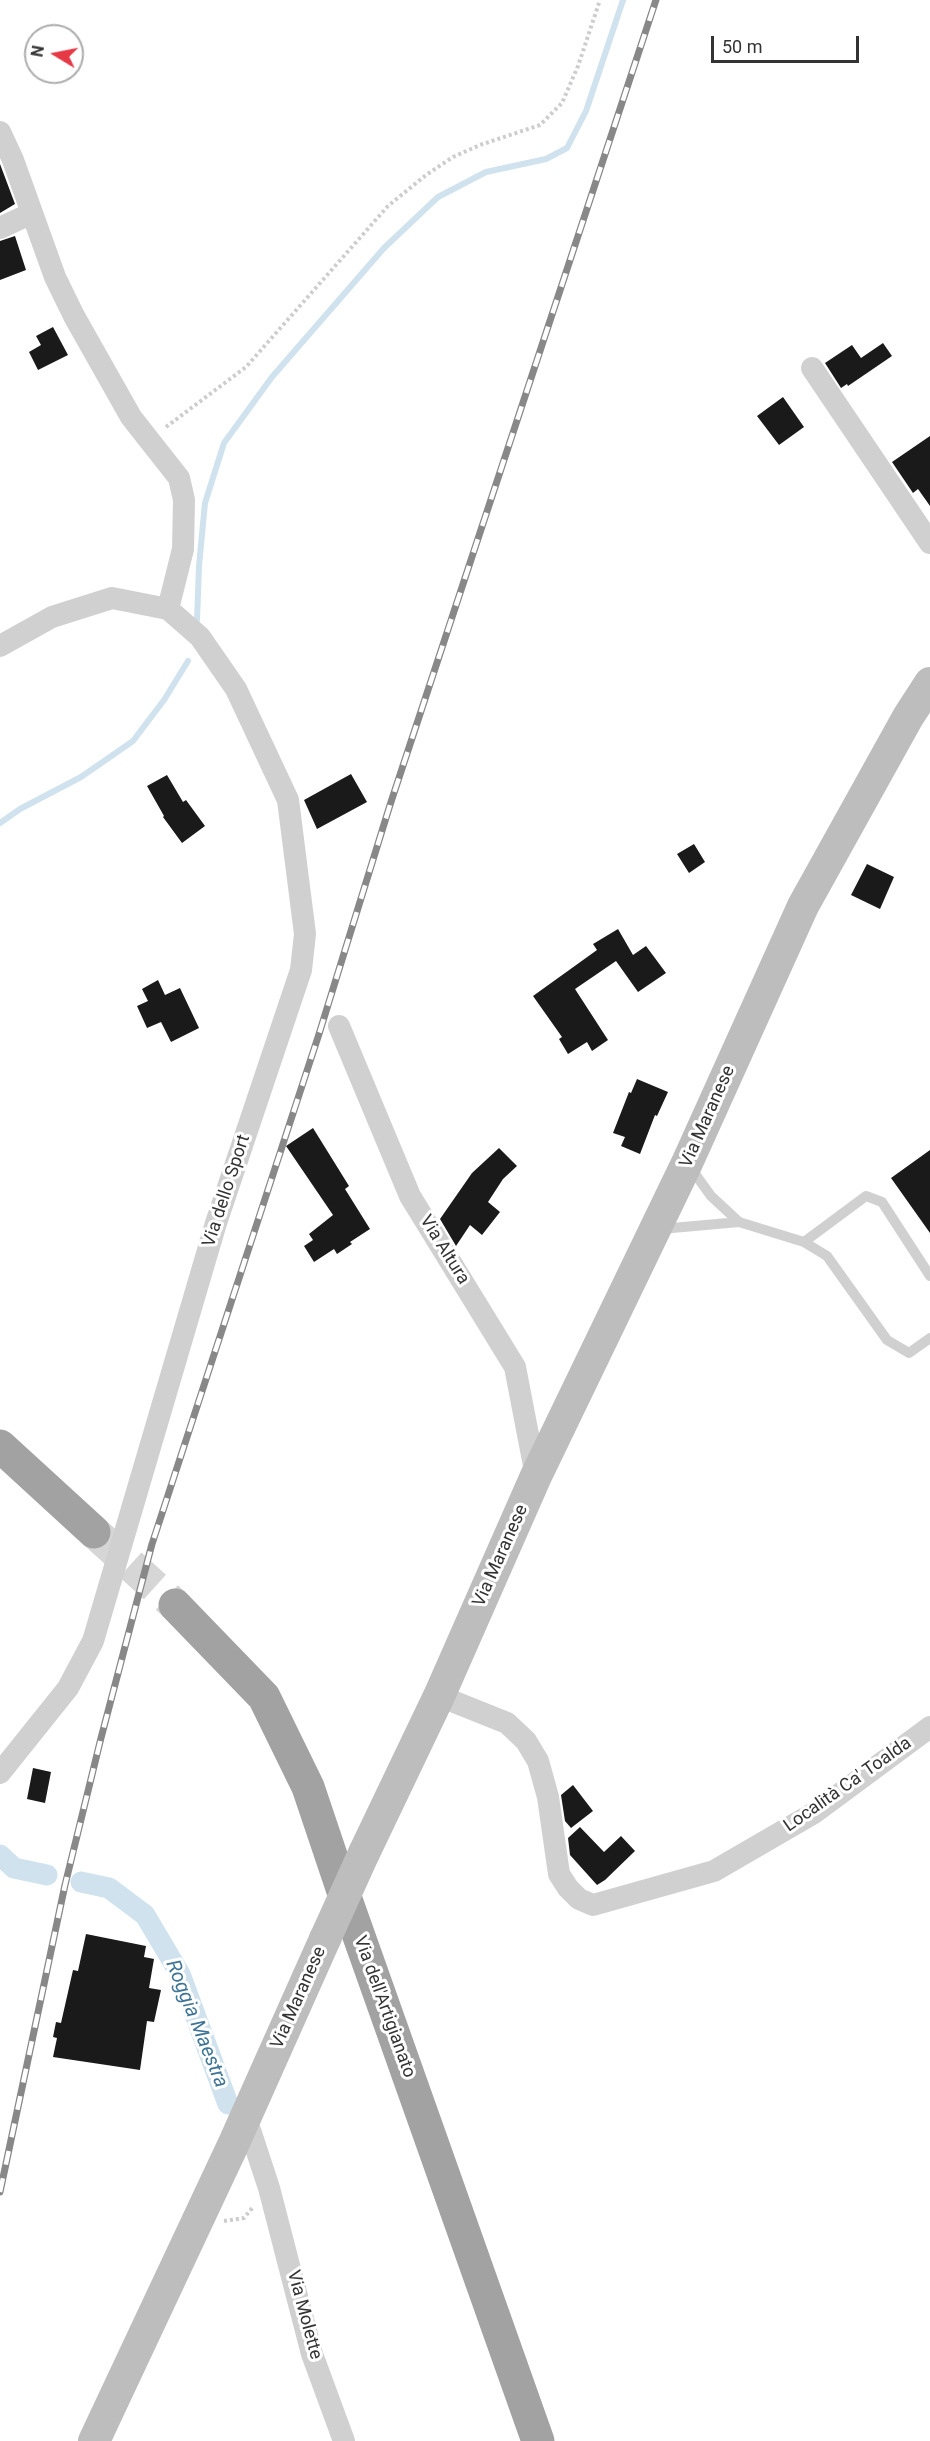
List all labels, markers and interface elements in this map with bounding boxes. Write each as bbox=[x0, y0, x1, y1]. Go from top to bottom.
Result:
north arrow bbox=[24, 24, 84, 84]
scale bar bbox=[714, 24, 862, 62]
text: 50 m bbox=[722, 36, 762, 57]
text: N bbox=[27, 44, 48, 58]
street label: Via Maranese bbox=[676, 1063, 740, 1171]
street label: Via dello Sport bbox=[199, 1132, 255, 1250]
street label: Via Altura bbox=[414, 1211, 474, 1289]
street label: Via Maranese bbox=[469, 1502, 533, 1610]
street label: Località Ca' Toalda bbox=[780, 1733, 916, 1837]
street label: Via dell'Artigianato bbox=[348, 1933, 420, 2081]
street label: Via Maranese bbox=[267, 1944, 331, 2052]
water label: Roggia Maestra bbox=[159, 1957, 233, 2091]
street label: Via Molette bbox=[282, 2268, 326, 2362]

